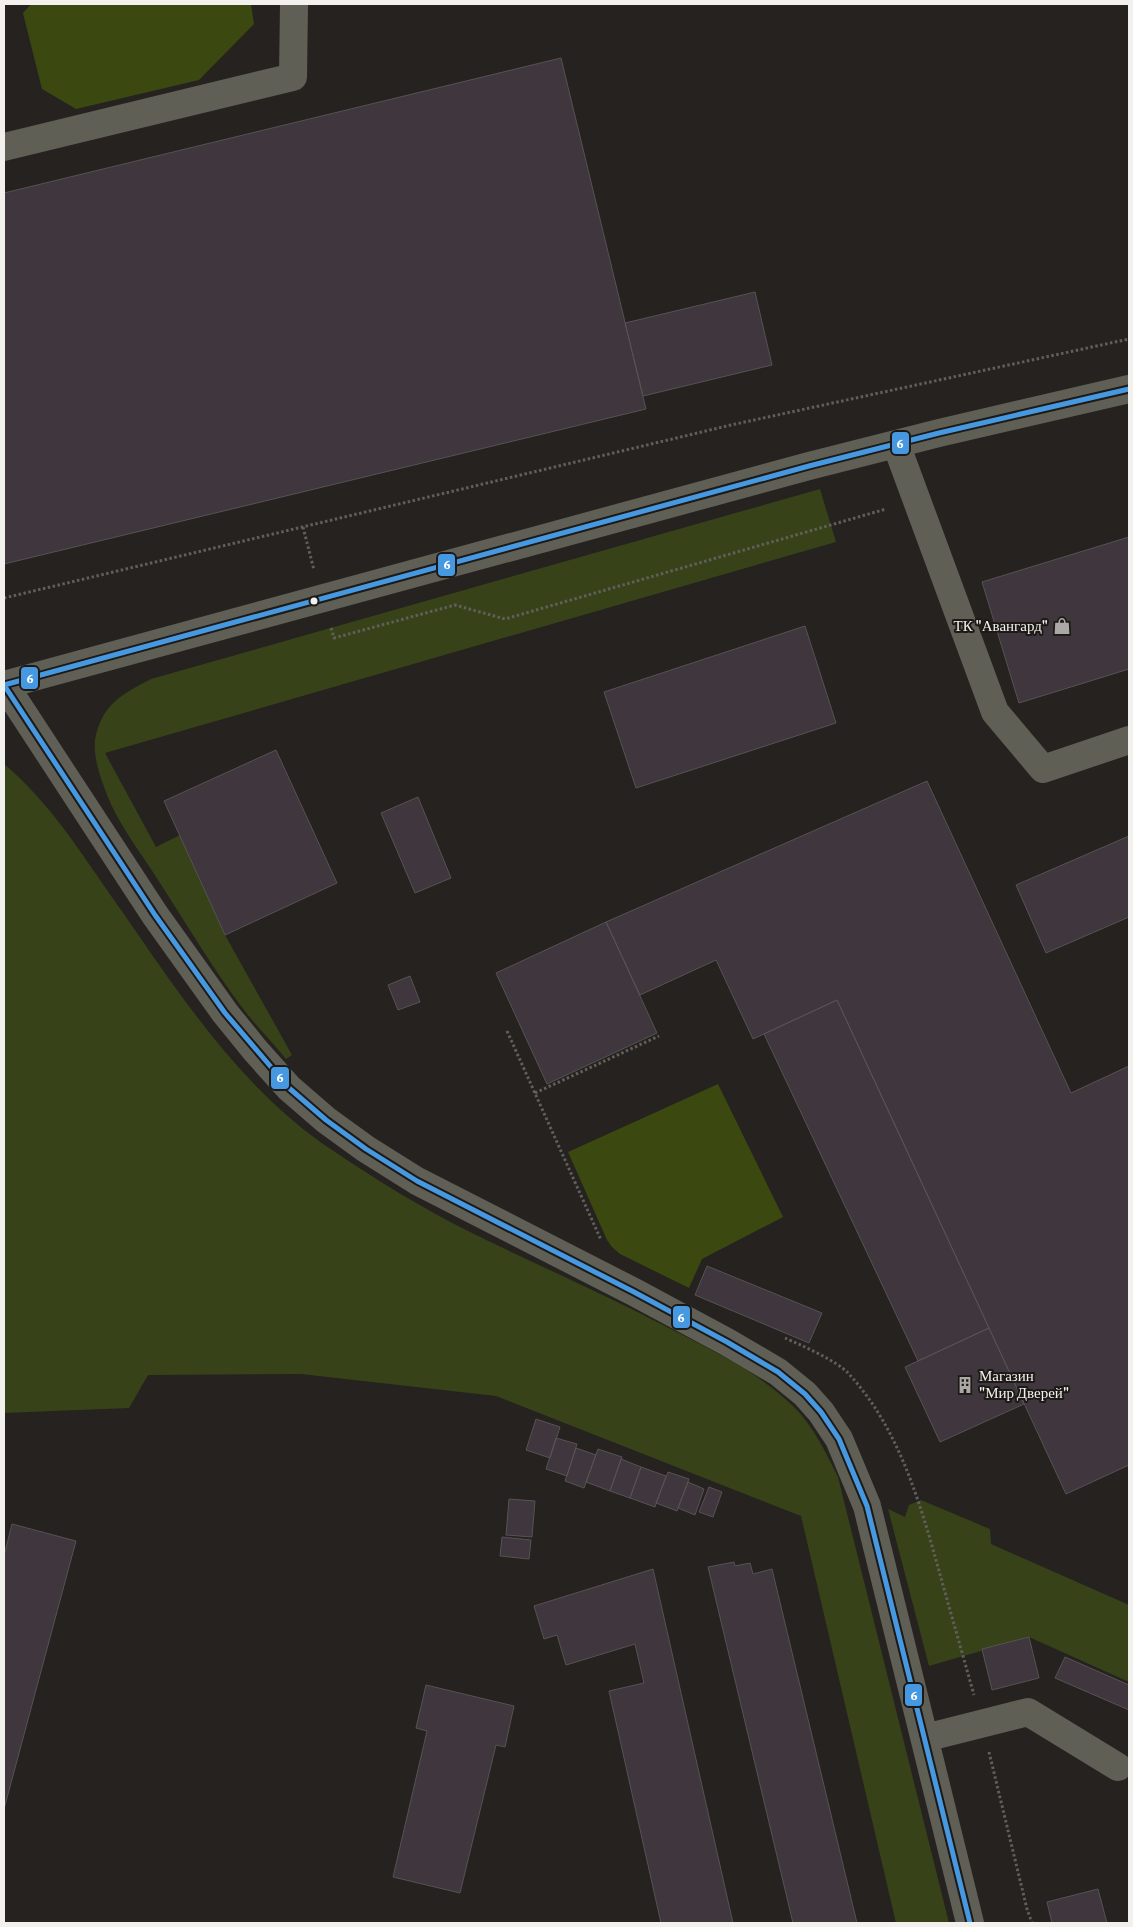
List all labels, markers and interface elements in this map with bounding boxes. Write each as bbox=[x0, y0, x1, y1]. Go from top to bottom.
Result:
line badge: 6 bbox=[891, 431, 910, 455]
text: 6 bbox=[896, 435, 904, 451]
line badge: 6 bbox=[437, 553, 456, 577]
text: 6 bbox=[443, 556, 451, 572]
unlabelled marker bbox=[309, 596, 319, 606]
shop icon: ТК "Авангард" bbox=[1052, 616, 1072, 636]
place label: ТК "Авангард" bbox=[954, 618, 1048, 634]
line badge: 6 bbox=[20, 666, 39, 690]
text: 6 bbox=[26, 670, 34, 686]
line badge: 6 bbox=[270, 1066, 290, 1090]
text: 6 bbox=[276, 1069, 284, 1085]
line badge: 6 bbox=[672, 1305, 691, 1329]
text: 6 bbox=[677, 1309, 685, 1325]
place label: Магазин "Мир Дверей" bbox=[979, 1368, 1069, 1401]
building icon: Магазин "Мир Дверей" bbox=[955, 1375, 975, 1395]
line badge: 6 bbox=[904, 1683, 923, 1707]
text: 6 bbox=[910, 1687, 918, 1703]

